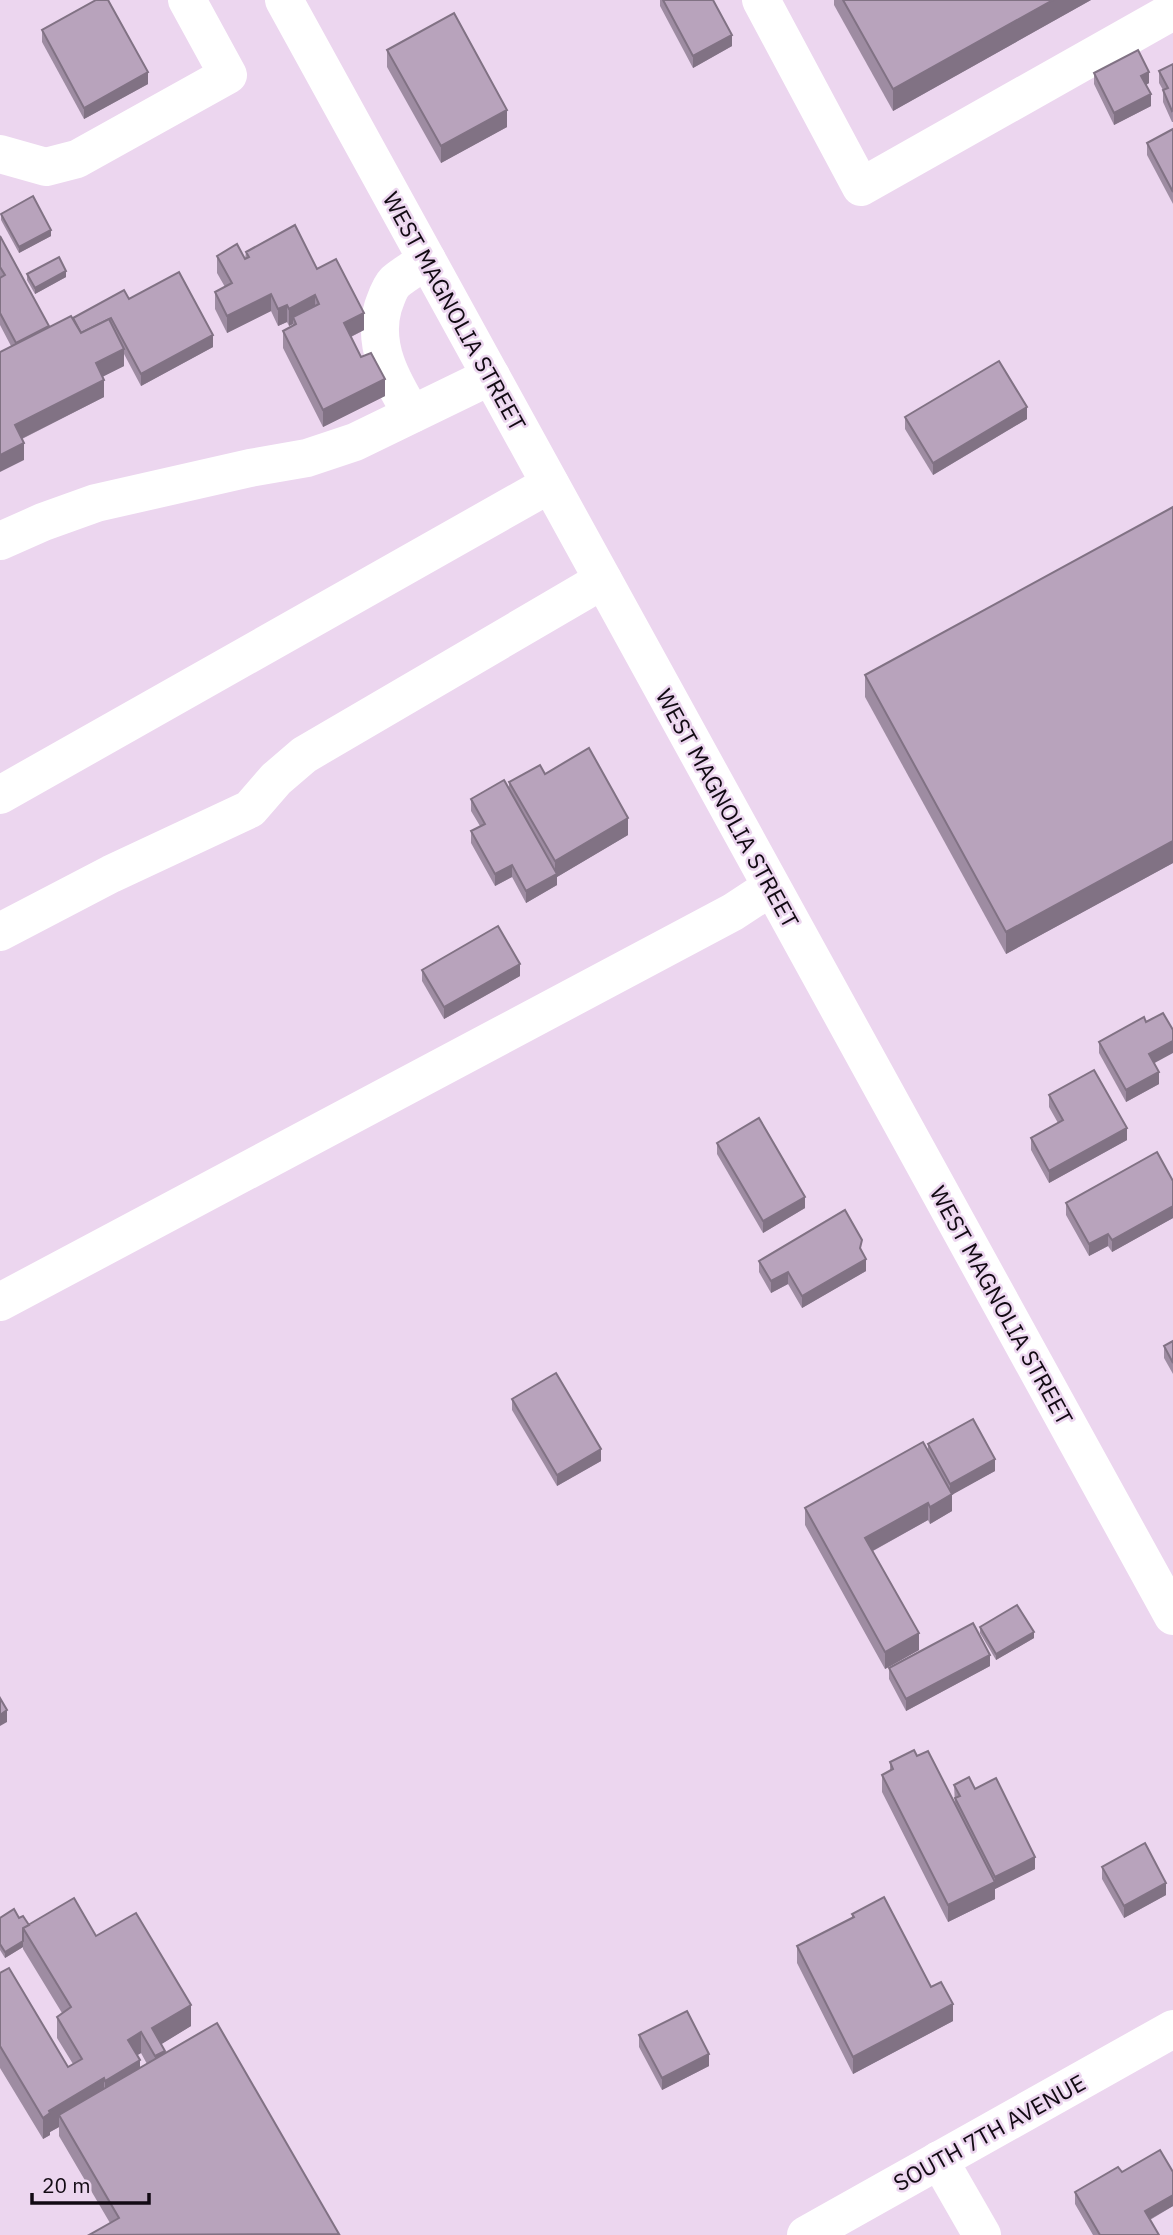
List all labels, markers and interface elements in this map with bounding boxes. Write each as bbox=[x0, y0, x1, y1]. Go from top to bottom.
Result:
street label: WEST MAGNOLIA STREET bbox=[377, 186, 533, 436]
street label: WEST MAGNOLIA STREET bbox=[650, 683, 806, 933]
street label: WEST MAGNOLIA STREET bbox=[924, 1180, 1080, 1430]
street label: SOUTH 7TH AVENUE bbox=[888, 2067, 1090, 2197]
scale bar bbox=[32, 2162, 149, 2206]
text: 20 m bbox=[42, 2171, 91, 2199]

